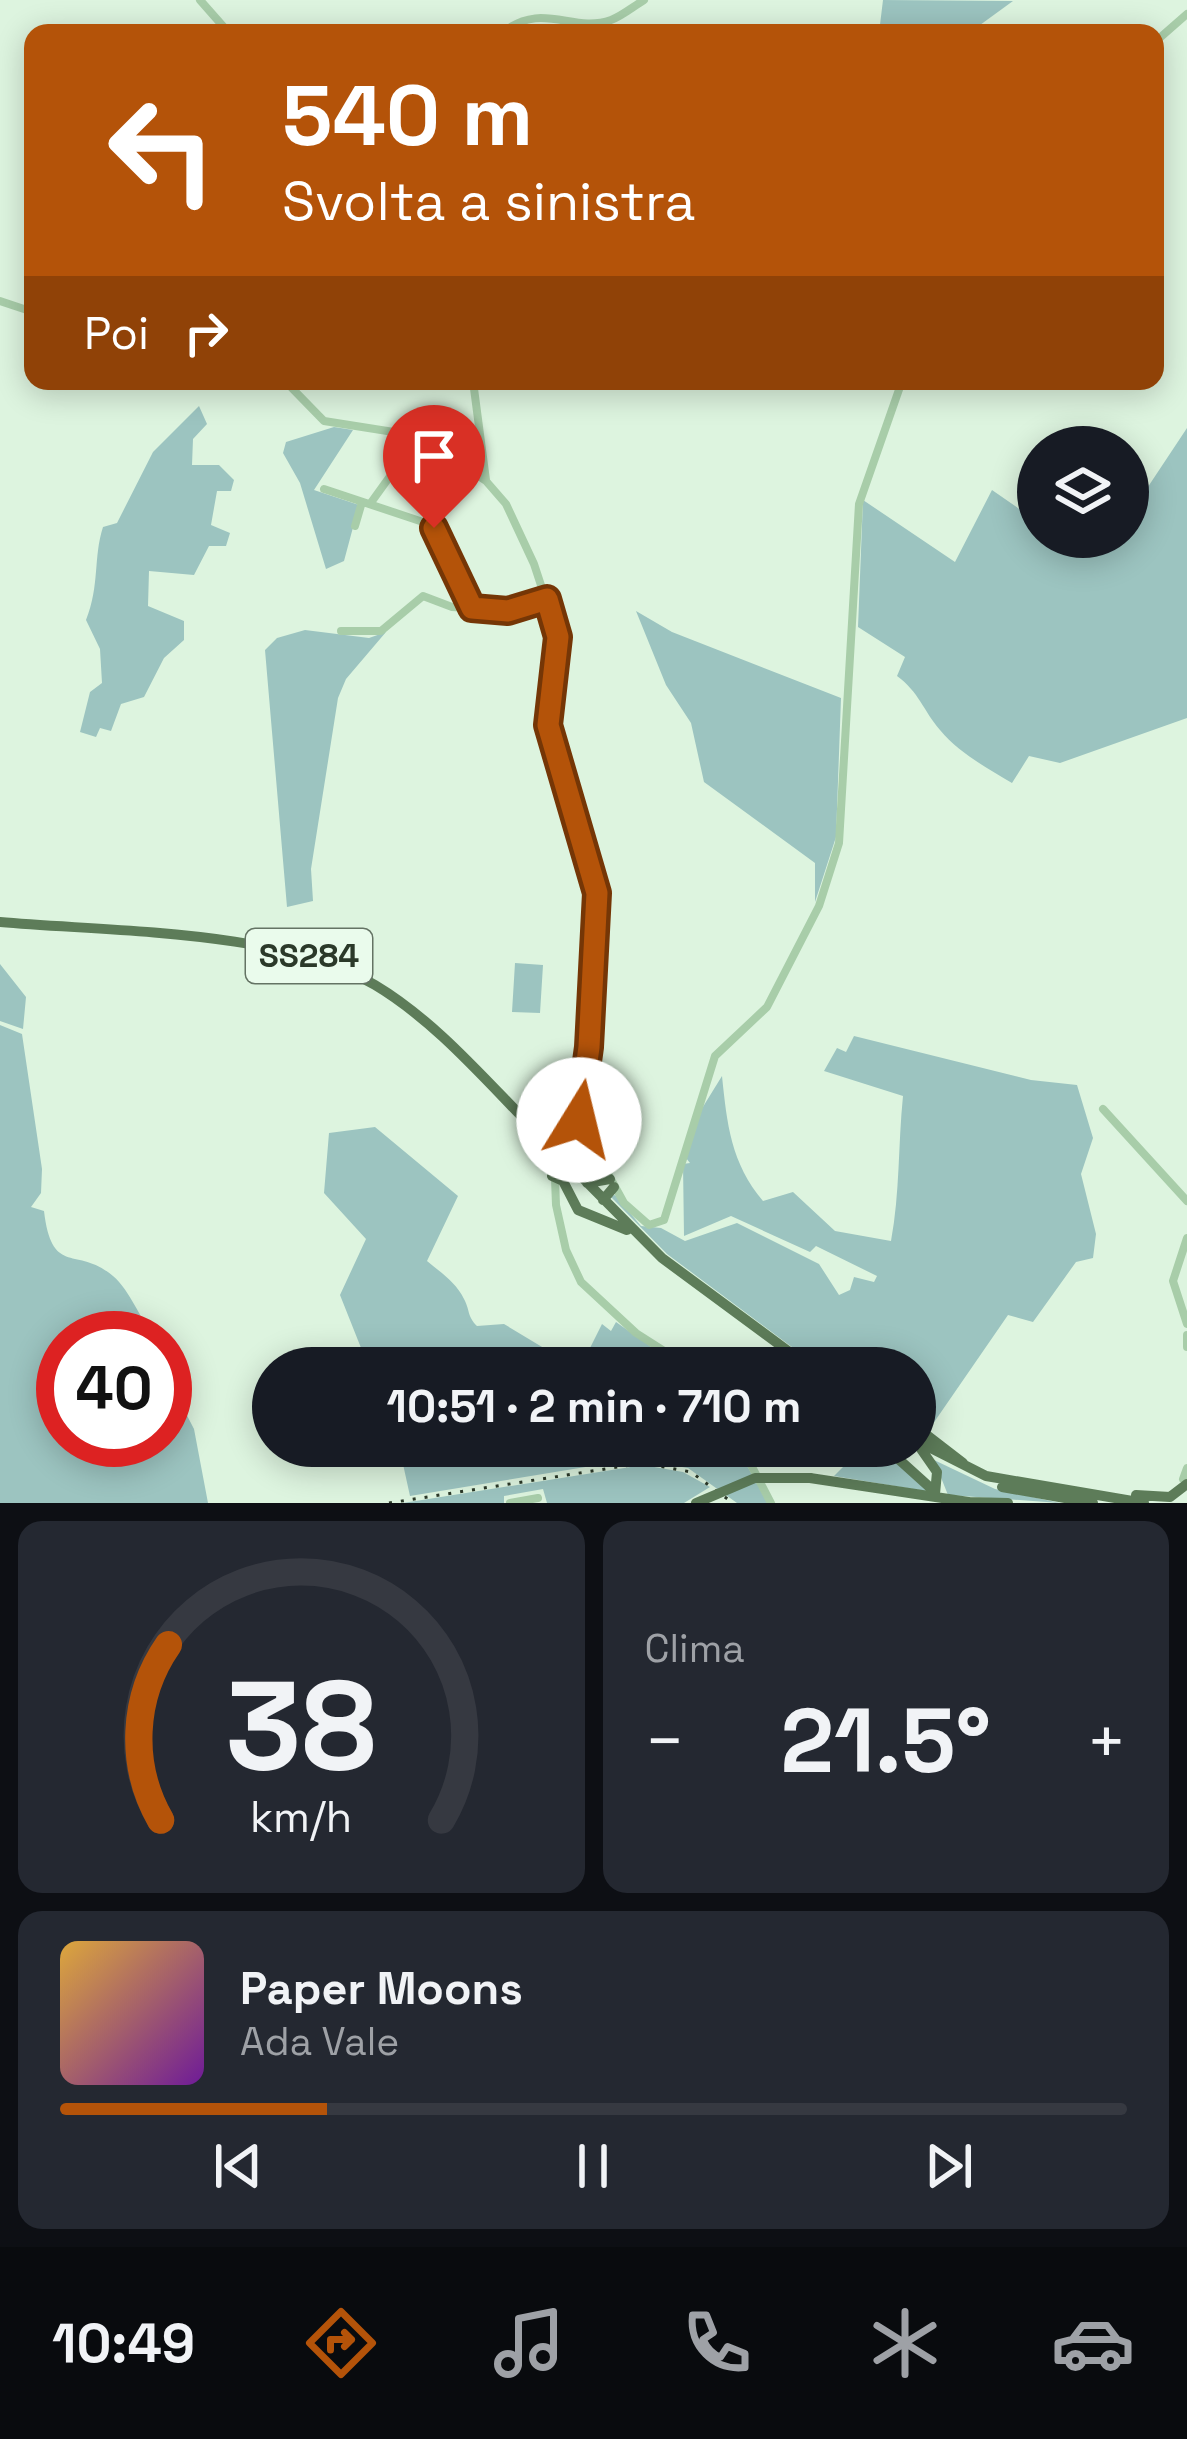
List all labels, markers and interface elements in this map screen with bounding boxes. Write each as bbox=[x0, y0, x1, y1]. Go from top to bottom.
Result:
text: 540 m bbox=[282, 62, 533, 170]
icon: left bbox=[84, 72, 240, 228]
text: Svolta a sinistra bbox=[282, 167, 695, 236]
icon: right bbox=[173, 300, 239, 366]
text: Poi bbox=[84, 305, 149, 362]
pin bbox=[383, 405, 485, 528]
icon: arrive bbox=[401, 423, 467, 489]
map controls bbox=[1017, 426, 1149, 558]
button: layers bbox=[1017, 426, 1149, 558]
road number: SS284 bbox=[246, 929, 372, 983]
position arrow bbox=[516, 1057, 642, 1183]
speed limit sign: 40 bbox=[36, 1311, 192, 1467]
text: 10:51 · 2 min · 710 m bbox=[387, 1378, 801, 1435]
text: Clima bbox=[645, 1624, 745, 1673]
text: 38 bbox=[226, 1646, 377, 1805]
text: 21.5° bbox=[781, 1683, 991, 1798]
text: − bbox=[645, 1699, 685, 1783]
text: + bbox=[1086, 1699, 1127, 1783]
text: km/h bbox=[250, 1790, 352, 1845]
text: Paper Moons bbox=[240, 1960, 523, 2017]
text: Ada Vale bbox=[240, 2017, 399, 2066]
icon: previous bbox=[205, 2133, 271, 2199]
icon: pause bbox=[560, 2133, 626, 2199]
icon: next bbox=[916, 2133, 982, 2199]
icon: directions bbox=[299, 2301, 383, 2385]
icon: music bbox=[487, 2301, 571, 2385]
icon: phone bbox=[675, 2301, 759, 2385]
icon: climate bbox=[863, 2301, 947, 2385]
icon: car bbox=[1051, 2301, 1135, 2385]
text: 10:49 bbox=[52, 2309, 195, 2378]

